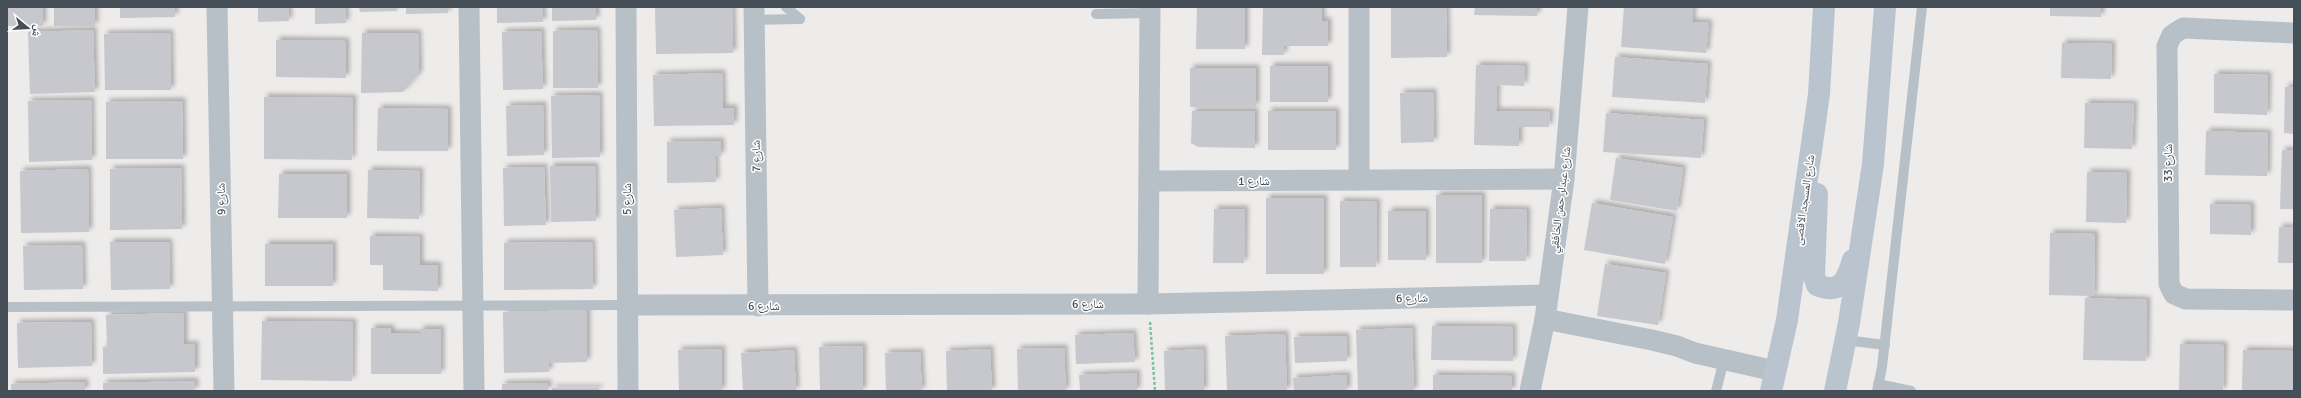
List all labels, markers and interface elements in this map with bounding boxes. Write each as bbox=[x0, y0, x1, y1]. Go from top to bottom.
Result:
north arrow bbox=[8, 8, 48, 48]
text: ش bbox=[28, 23, 45, 39]
street label: شارع 7 bbox=[749, 140, 764, 172]
street label: شارع 33 bbox=[2161, 144, 2176, 182]
street label: شارع عبدلر حمن الخافقي bbox=[1547, 146, 1577, 254]
street label: شارع المسجد الاقصى bbox=[1791, 153, 1818, 247]
street label: شارع 1 bbox=[1238, 174, 1270, 189]
street label: شارع 9 bbox=[214, 183, 229, 215]
street label: شارع 5 bbox=[620, 183, 635, 215]
street label: شارع 6 bbox=[1396, 291, 1428, 306]
street label: شارع 6 bbox=[1072, 297, 1104, 312]
street label: شارع 6 bbox=[748, 299, 780, 314]

